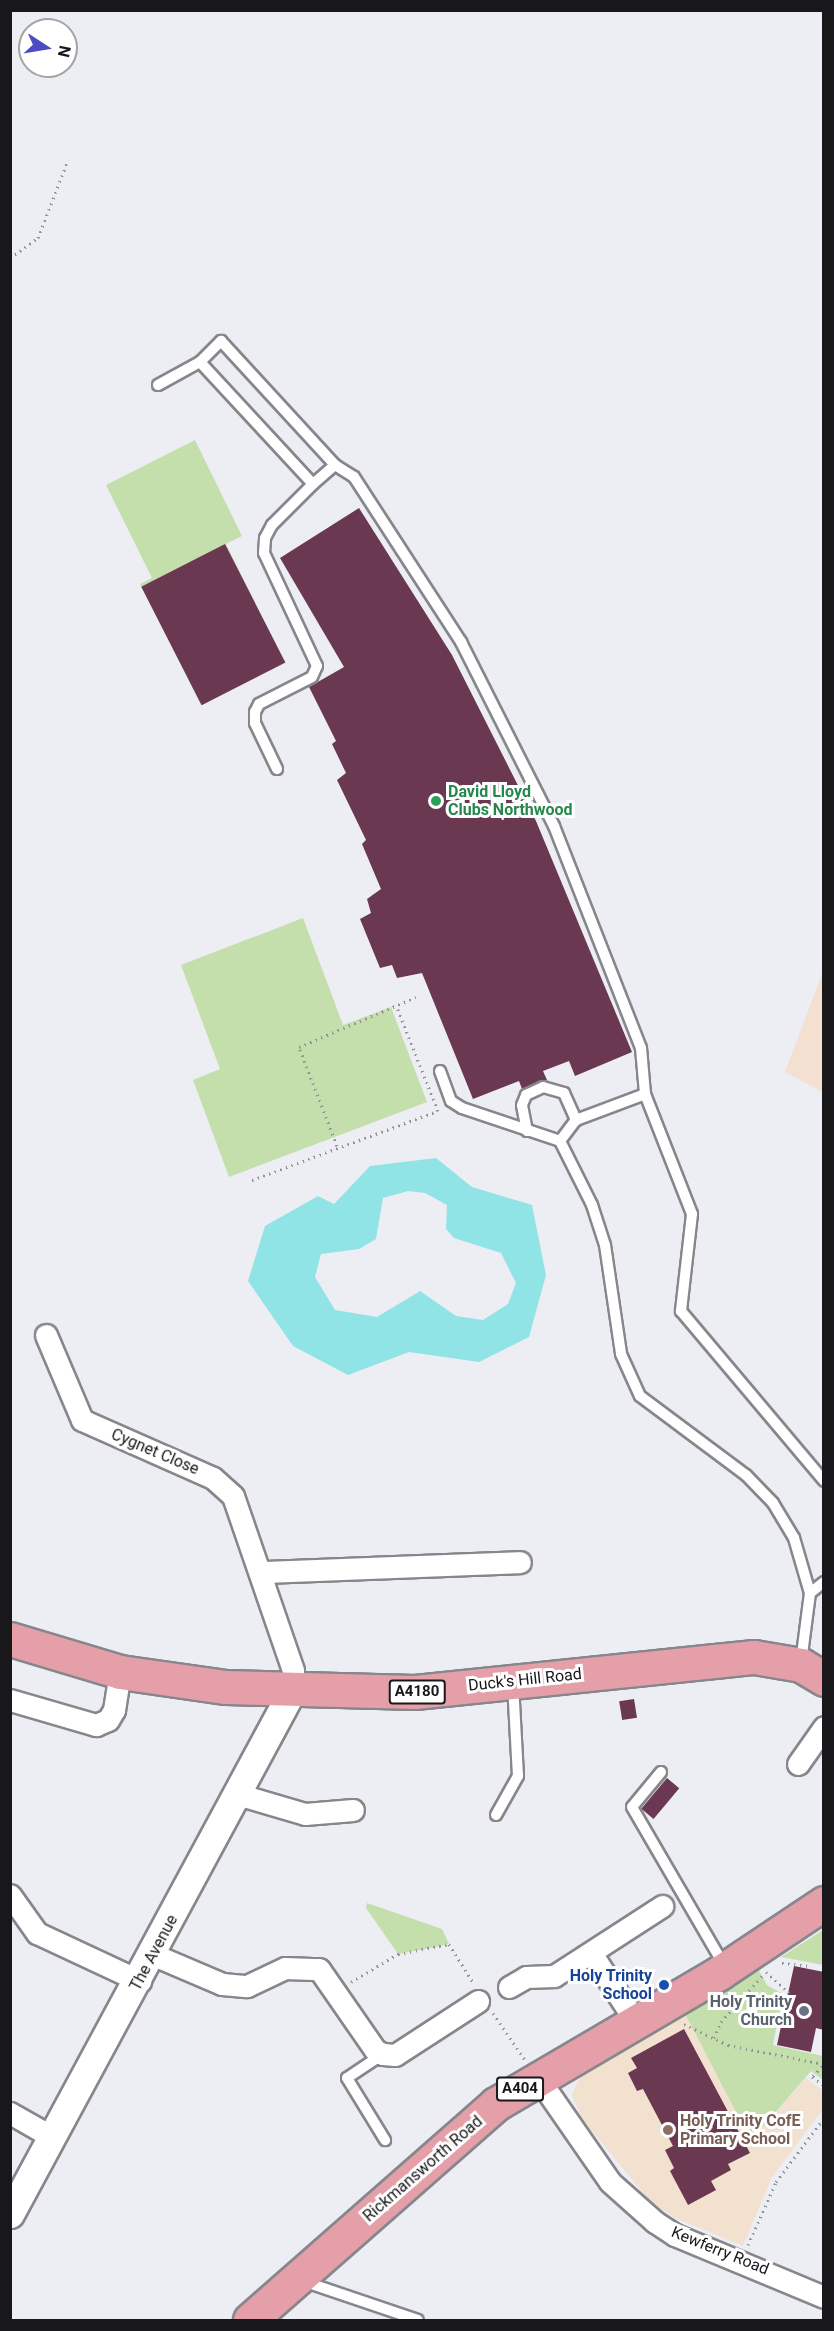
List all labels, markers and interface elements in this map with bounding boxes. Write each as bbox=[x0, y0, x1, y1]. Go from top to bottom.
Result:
north arrow bbox=[18, 18, 78, 78]
text: N bbox=[54, 44, 75, 59]
place label: David Lloyd Clubs Northwood bbox=[448, 782, 573, 820]
marker: David Lloyd Clubs Northwood bbox=[429, 794, 443, 808]
street label: Cygnet Close bbox=[108, 1425, 202, 1479]
street label: Duck's Hill Road bbox=[467, 1664, 583, 1696]
road number: A4180 bbox=[388, 1680, 446, 1704]
street label: The Avenue bbox=[126, 1912, 182, 1994]
place label: Holy Trinity School bbox=[569, 1966, 652, 2004]
marker: Holy Trinity School bbox=[657, 1978, 671, 1992]
place label: Holy Trinity Church bbox=[709, 1992, 792, 2030]
marker: Holy Trinity Church bbox=[797, 2004, 811, 2018]
road number: A404 bbox=[496, 2077, 544, 2101]
place label: Holy Trinity CofE Primary School bbox=[680, 2111, 801, 2149]
street label: Rickmansworth Road bbox=[359, 2112, 487, 2226]
marker: Holy Trinity CofE Primary School bbox=[661, 2123, 675, 2137]
street label: Kewferry Road bbox=[668, 2223, 772, 2279]

